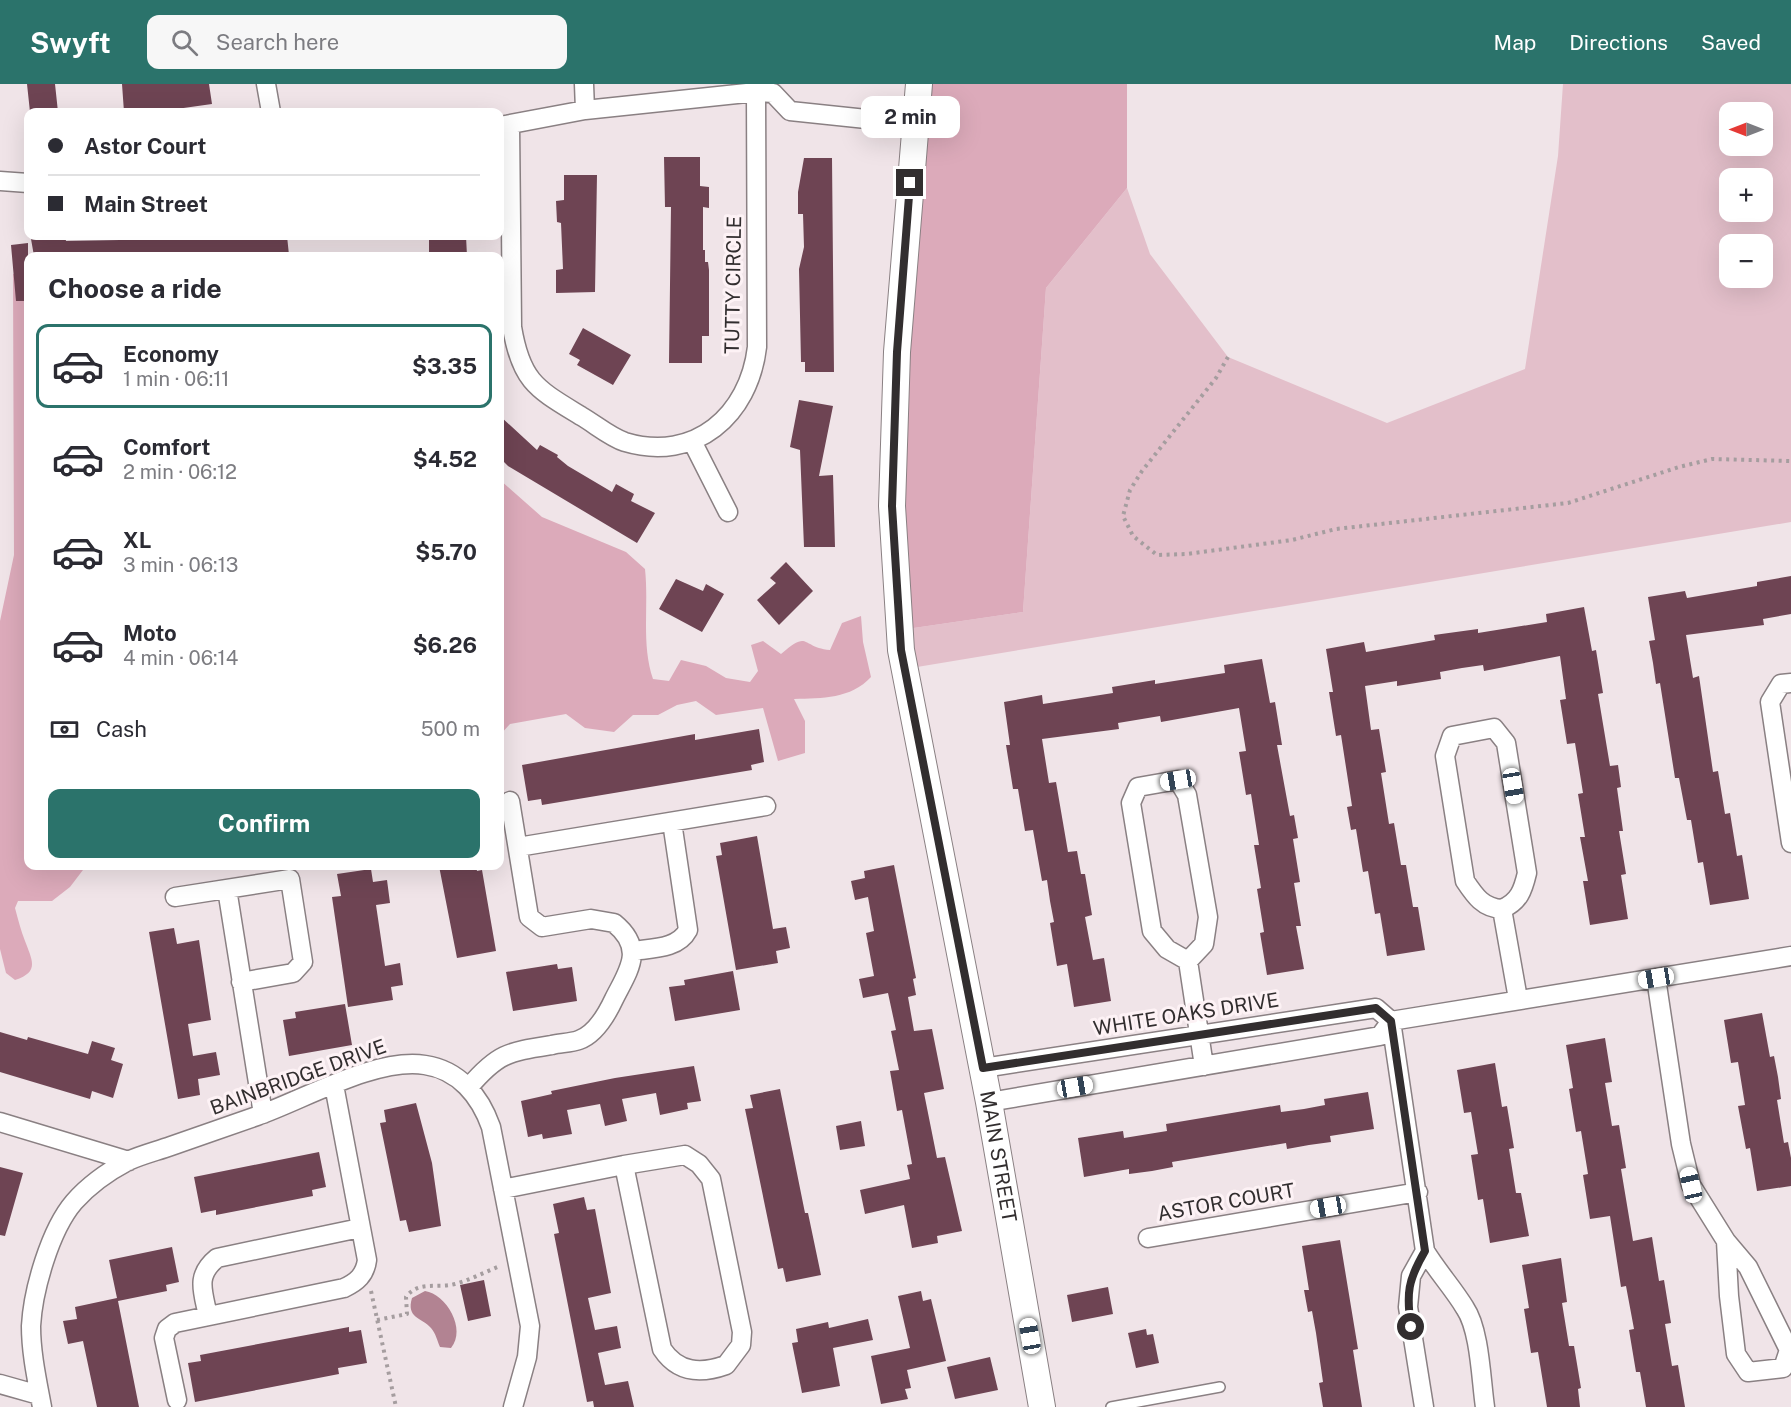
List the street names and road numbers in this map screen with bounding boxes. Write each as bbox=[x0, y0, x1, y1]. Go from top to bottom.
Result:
street label: TUTTY CIRCLE bbox=[720, 216, 746, 354]
street label: WHITE OAKS DRIVE bbox=[1091, 987, 1281, 1041]
street label: BAINBRIDGE DRIVE bbox=[207, 1034, 389, 1120]
street label: MAIN STREET bbox=[975, 1089, 1022, 1224]
street label: ASTOR COURT bbox=[1155, 1178, 1297, 1226]

